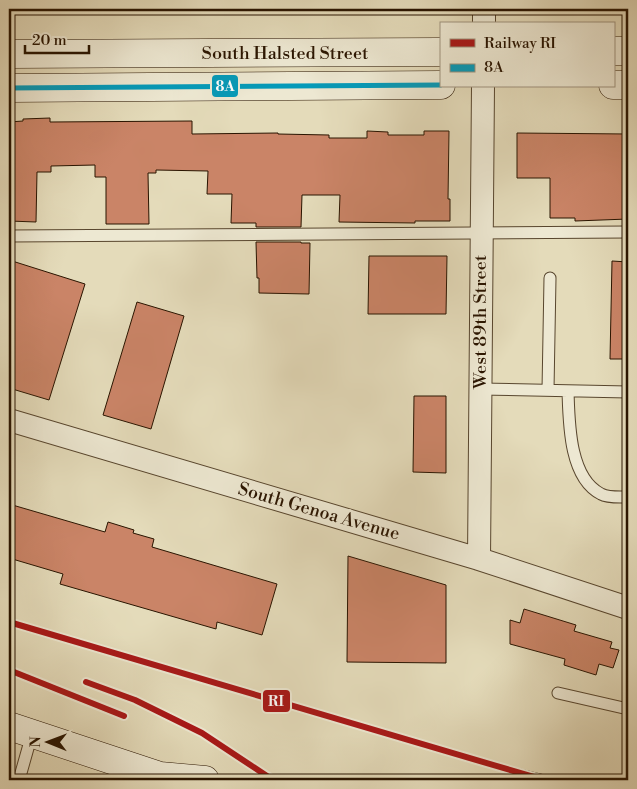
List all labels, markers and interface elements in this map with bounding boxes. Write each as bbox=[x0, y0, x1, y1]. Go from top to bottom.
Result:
scale bar bbox=[25, 22, 89, 54]
legend bbox=[440, 22, 614, 88]
text: 20 m bbox=[32, 31, 67, 50]
text: Railway RI bbox=[484, 34, 556, 53]
street label: South Halsted Street bbox=[202, 42, 369, 65]
text: 8A bbox=[484, 58, 504, 77]
line badge: 8A bbox=[211, 74, 239, 98]
text: 8A bbox=[216, 78, 235, 96]
street label: West 89th Street bbox=[469, 254, 492, 390]
street label: South Genoa Avenue bbox=[235, 477, 402, 546]
line badge: RI bbox=[262, 689, 291, 713]
text: RI bbox=[268, 693, 284, 711]
north arrow bbox=[22, 716, 72, 766]
text: N bbox=[27, 736, 45, 747]

